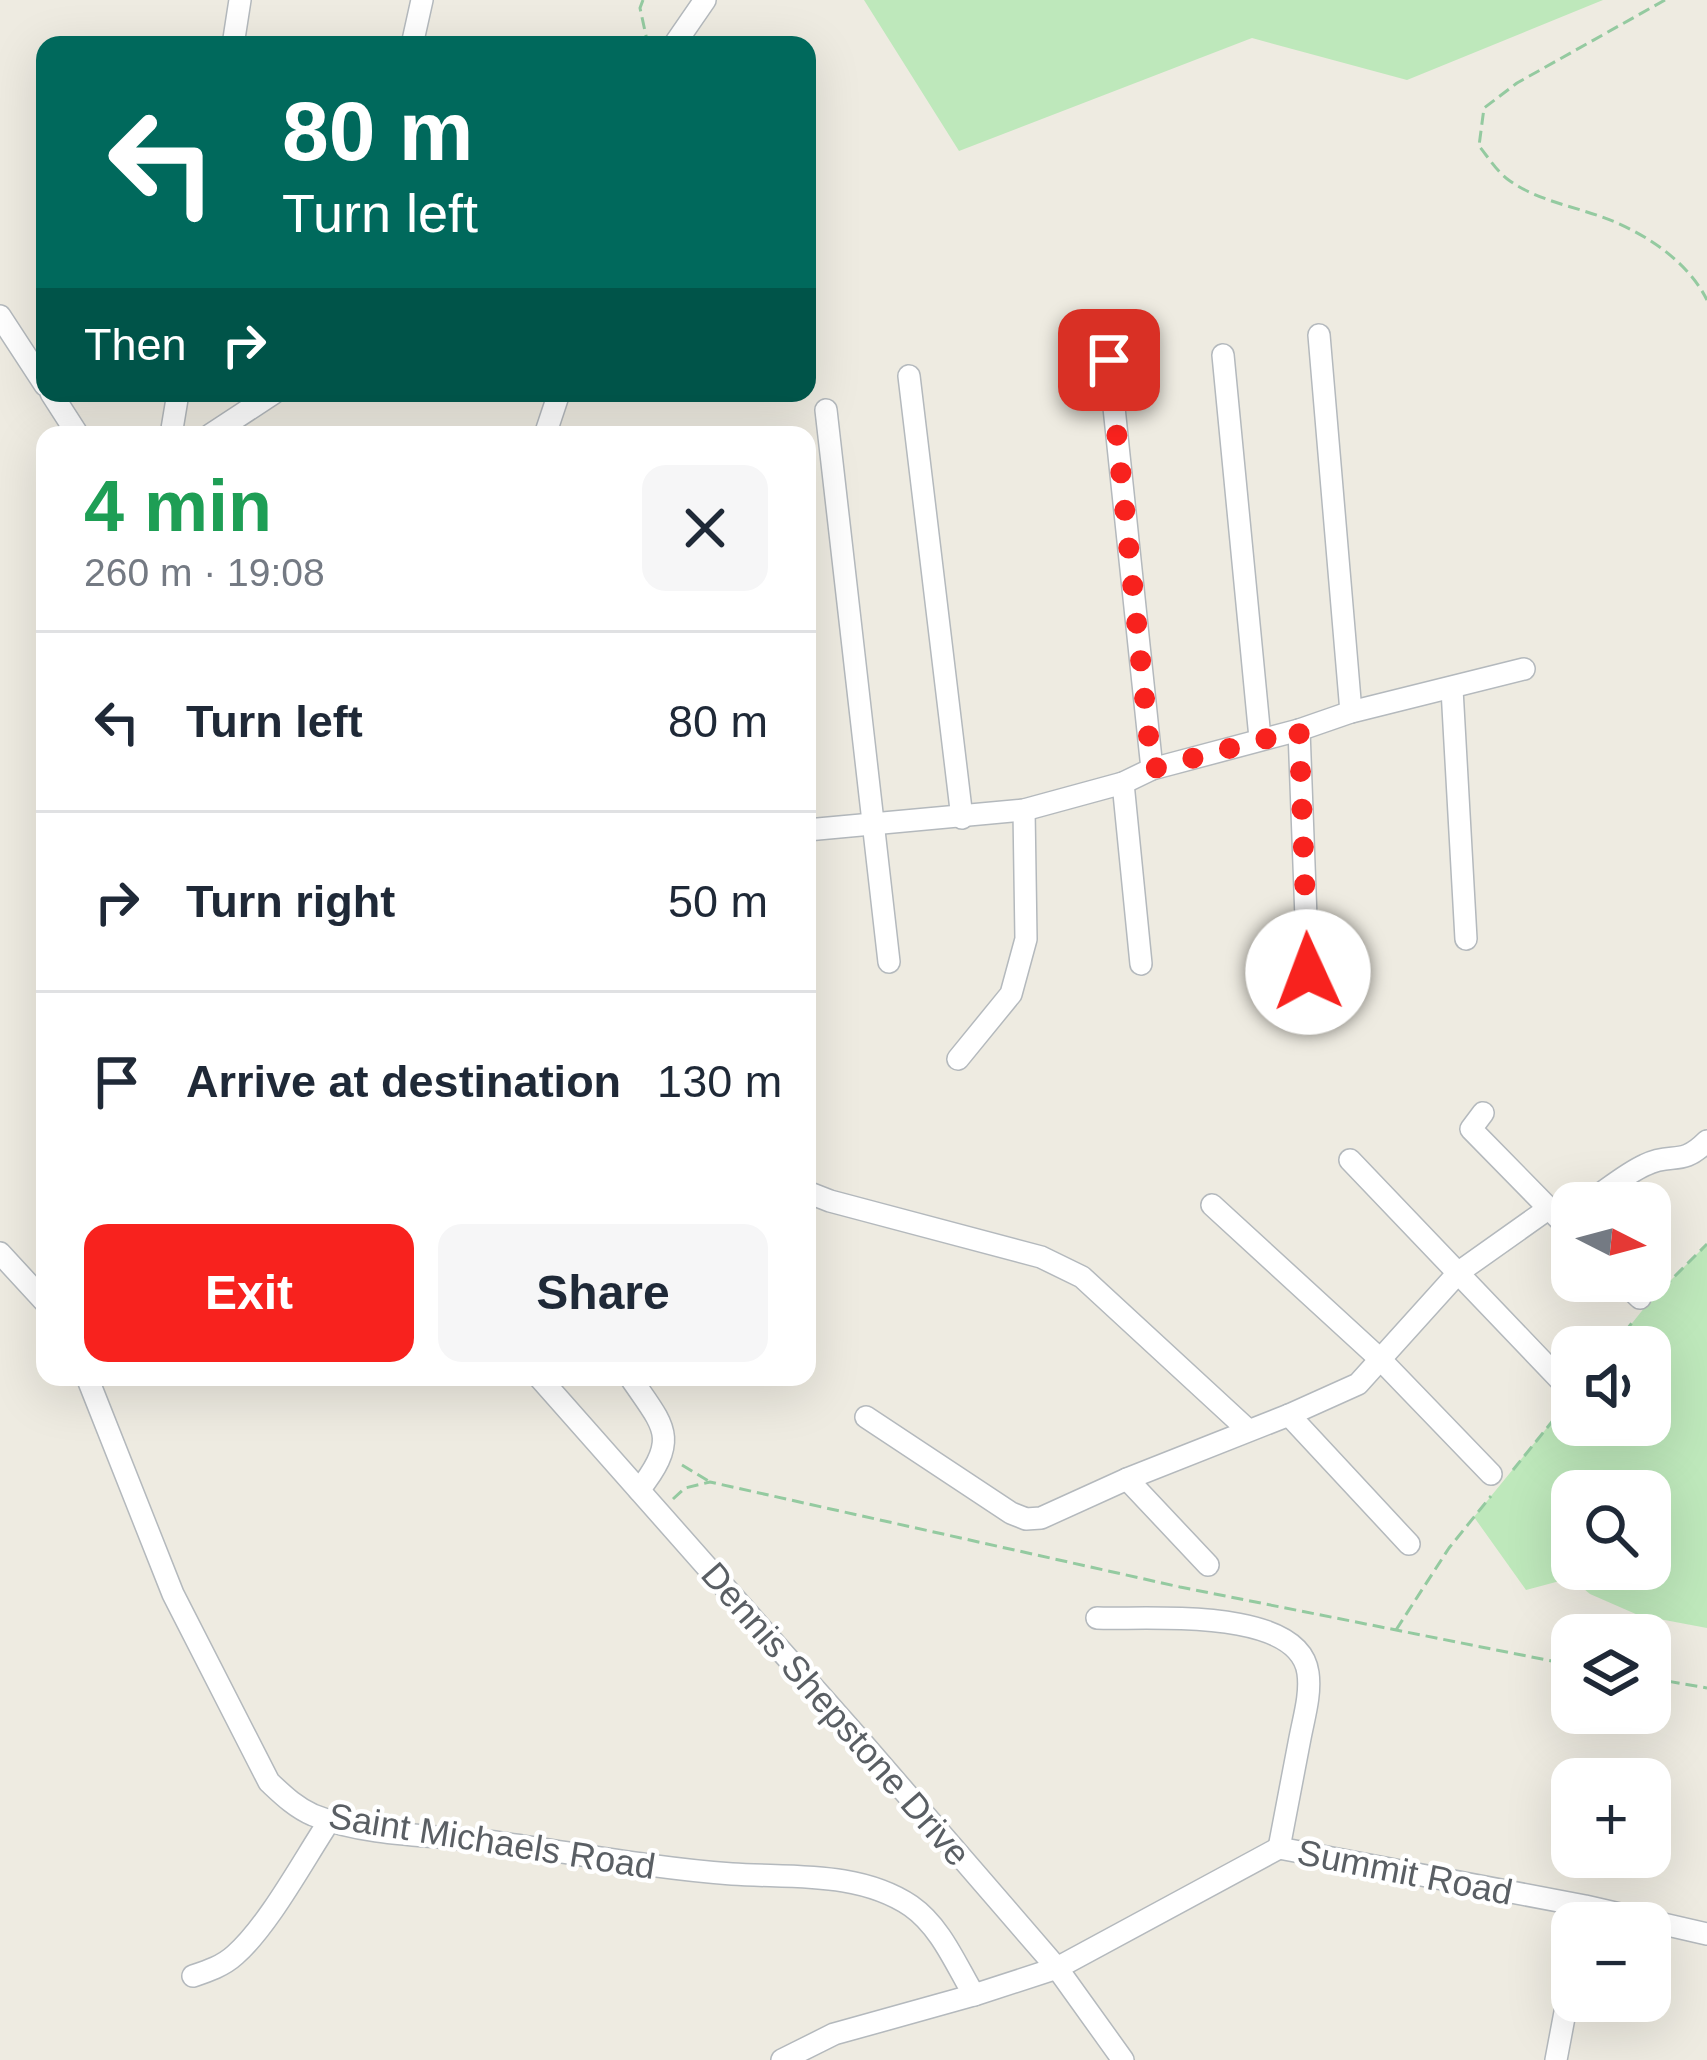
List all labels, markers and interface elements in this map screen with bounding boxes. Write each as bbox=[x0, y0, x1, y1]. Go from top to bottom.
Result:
icon: left bbox=[84, 84, 240, 240]
text: 80 m bbox=[282, 84, 473, 178]
text: Turn left bbox=[282, 183, 478, 243]
pin bbox=[1058, 309, 1160, 411]
icon: right bbox=[211, 312, 277, 378]
text: Then bbox=[84, 319, 187, 370]
icon: arrive bbox=[1076, 327, 1142, 393]
button: close bbox=[642, 465, 768, 591]
text: 4 min bbox=[84, 466, 272, 546]
text: 260 m · 19:08 bbox=[84, 551, 325, 594]
icon: left bbox=[84, 689, 150, 755]
text: Turn left bbox=[186, 696, 363, 747]
text: 80 m bbox=[668, 696, 768, 747]
icon: right bbox=[84, 869, 150, 935]
text: Turn right bbox=[186, 876, 395, 927]
text: 50 m bbox=[668, 876, 768, 927]
position arrow bbox=[1245, 909, 1371, 1035]
icon: arrive bbox=[84, 1049, 150, 1115]
text: Arrive at destination bbox=[186, 1056, 621, 1107]
text: 130 m bbox=[657, 1056, 782, 1107]
north arrow bbox=[1551, 1182, 1671, 1302]
map controls bbox=[1551, 1182, 1671, 2022]
button: Exit bbox=[84, 1224, 414, 1362]
button: Share bbox=[438, 1224, 768, 1362]
button: sound bbox=[1551, 1326, 1671, 1446]
button: search bbox=[1551, 1470, 1671, 1590]
street label: Dennis Shepstone Drive bbox=[693, 1554, 979, 1874]
button: layers bbox=[1551, 1614, 1671, 1734]
button: + bbox=[1551, 1758, 1671, 1878]
street label: Saint Michaels Road bbox=[326, 1795, 658, 1887]
street label: Summit Road bbox=[1294, 1831, 1516, 1913]
button: − bbox=[1551, 1902, 1671, 2022]

